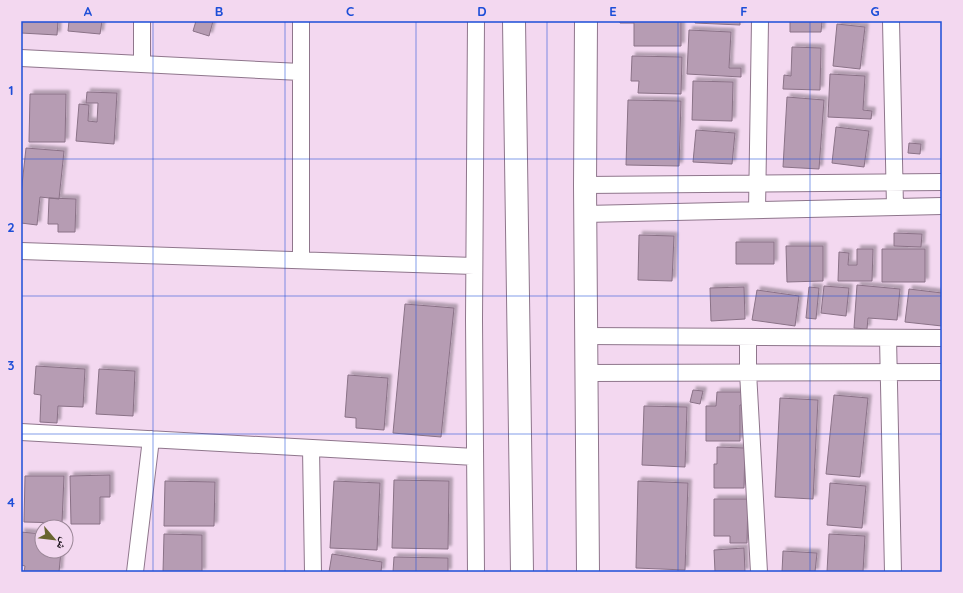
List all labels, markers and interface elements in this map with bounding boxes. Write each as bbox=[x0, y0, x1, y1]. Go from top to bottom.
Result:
text: A bbox=[84, 3, 93, 19]
text: B bbox=[215, 3, 223, 19]
text: C bbox=[346, 3, 354, 19]
text: D bbox=[477, 3, 487, 19]
text: E bbox=[609, 3, 617, 19]
text: F bbox=[740, 3, 748, 19]
text: G bbox=[870, 3, 880, 19]
text: 1 bbox=[8, 82, 14, 98]
text: 2 bbox=[7, 219, 15, 235]
text: 3 bbox=[8, 357, 15, 373]
text: 4 bbox=[7, 494, 15, 510]
north arrow bbox=[34, 519, 74, 559]
text: ش bbox=[53, 535, 72, 552]

